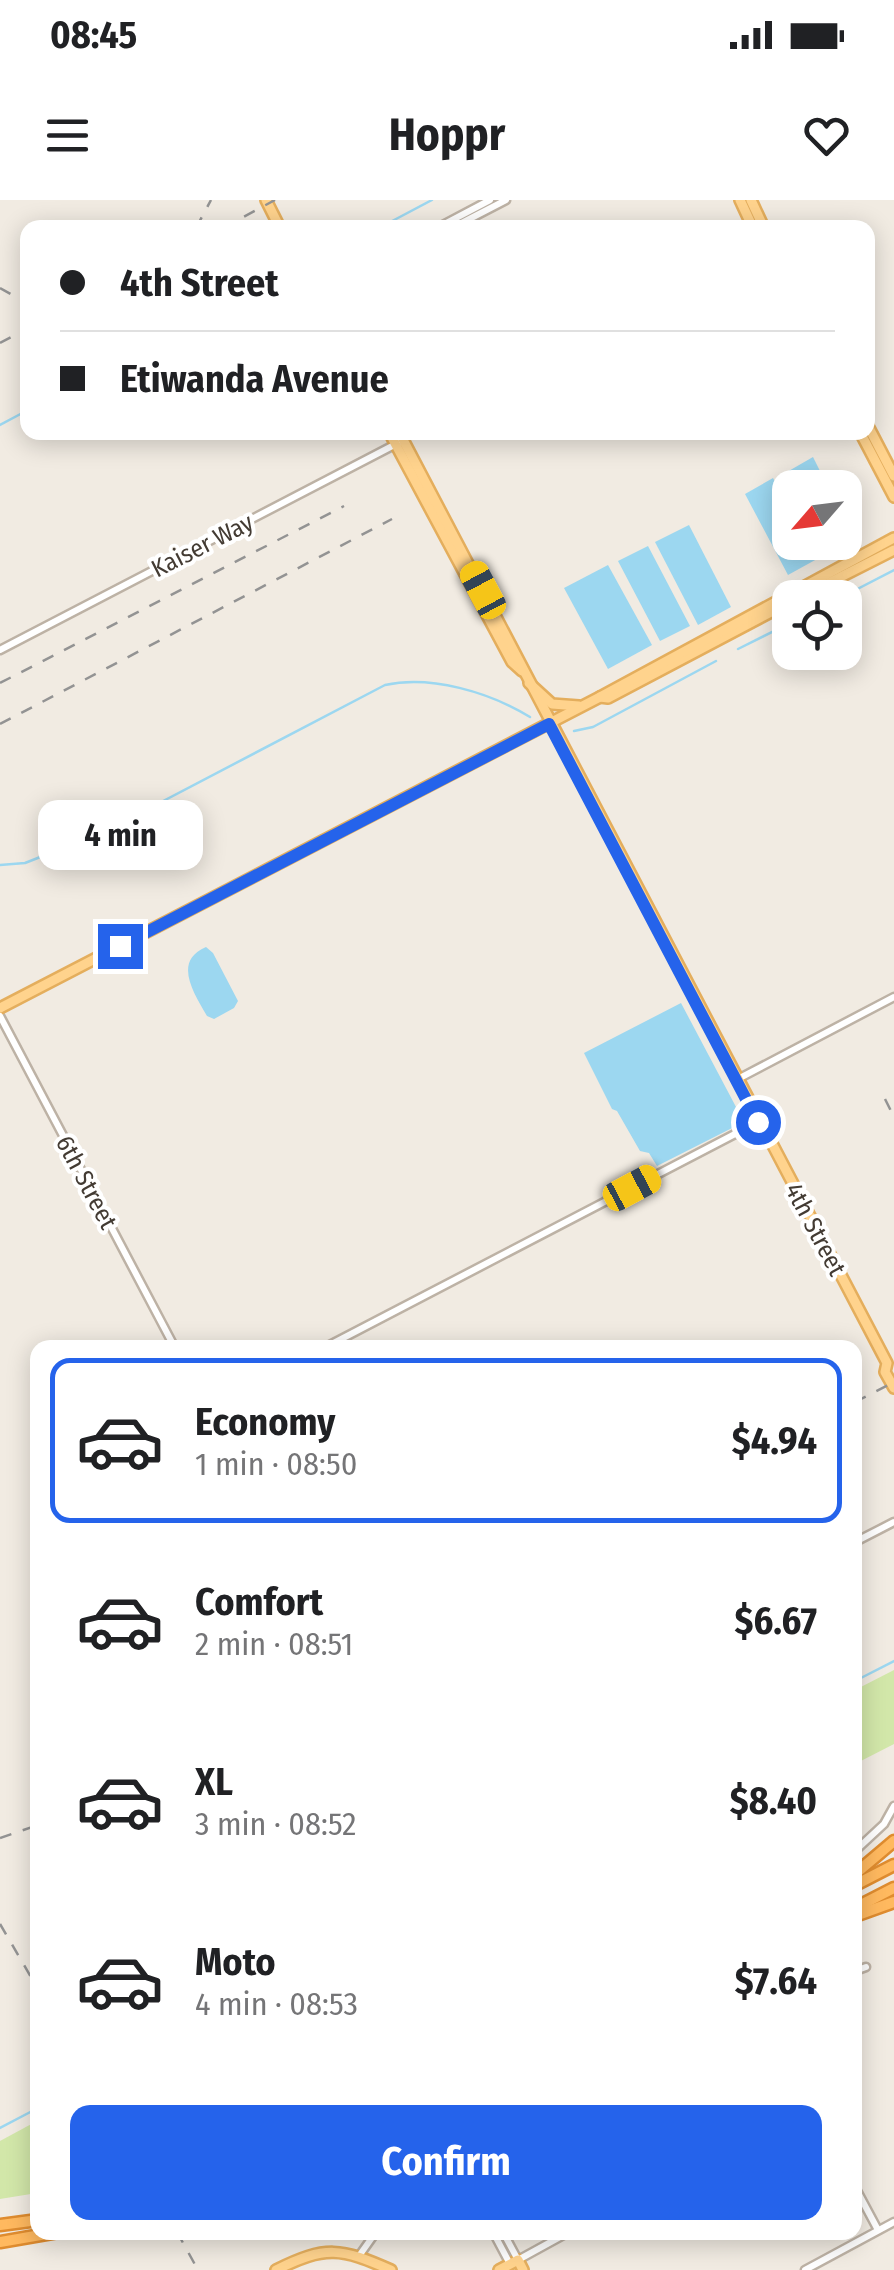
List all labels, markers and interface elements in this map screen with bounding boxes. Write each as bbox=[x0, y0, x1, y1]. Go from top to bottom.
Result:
text: 08:45 bbox=[50, 12, 137, 58]
icon: menu bbox=[40, 108, 95, 163]
text: Hoppr bbox=[389, 108, 505, 162]
icon: heart bbox=[799, 108, 854, 163]
text: 4th Street bbox=[120, 260, 279, 306]
text: Etiwanda Avenue bbox=[120, 356, 389, 402]
north arrow bbox=[772, 470, 862, 560]
map controls bbox=[772, 470, 862, 670]
street label: Kaiser Way bbox=[147, 508, 258, 584]
car bbox=[456, 556, 510, 624]
button: locate bbox=[772, 580, 862, 670]
callout: 4 min bbox=[38, 801, 202, 871]
text: 4 min bbox=[84, 816, 157, 854]
route end bbox=[98, 924, 143, 969]
route start bbox=[736, 1100, 781, 1145]
street label: 6th Street bbox=[49, 1131, 123, 1235]
car bbox=[598, 1161, 666, 1215]
street label: 4th Street bbox=[778, 1178, 852, 1282]
icon: car bbox=[75, 1396, 165, 1486]
text: Economy bbox=[195, 1399, 335, 1445]
text: $4.94 bbox=[732, 1418, 817, 1464]
text: 1 min · 08:50 bbox=[195, 1445, 357, 1483]
icon: car bbox=[75, 1576, 165, 1666]
text: Comfort bbox=[195, 1579, 323, 1625]
text: $6.67 bbox=[735, 1598, 817, 1644]
text: 2 min · 08:51 bbox=[195, 1625, 353, 1663]
icon: car bbox=[75, 1756, 165, 1846]
text: XL bbox=[195, 1759, 233, 1805]
text: $8.40 bbox=[730, 1778, 817, 1824]
text: 3 min · 08:52 bbox=[195, 1805, 356, 1843]
icon: car bbox=[75, 1936, 165, 2026]
text: Moto bbox=[195, 1939, 276, 1985]
text: $7.64 bbox=[735, 1958, 817, 2004]
text: 4 min · 08:53 bbox=[195, 1985, 358, 2023]
button: Confirm bbox=[70, 2105, 822, 2220]

